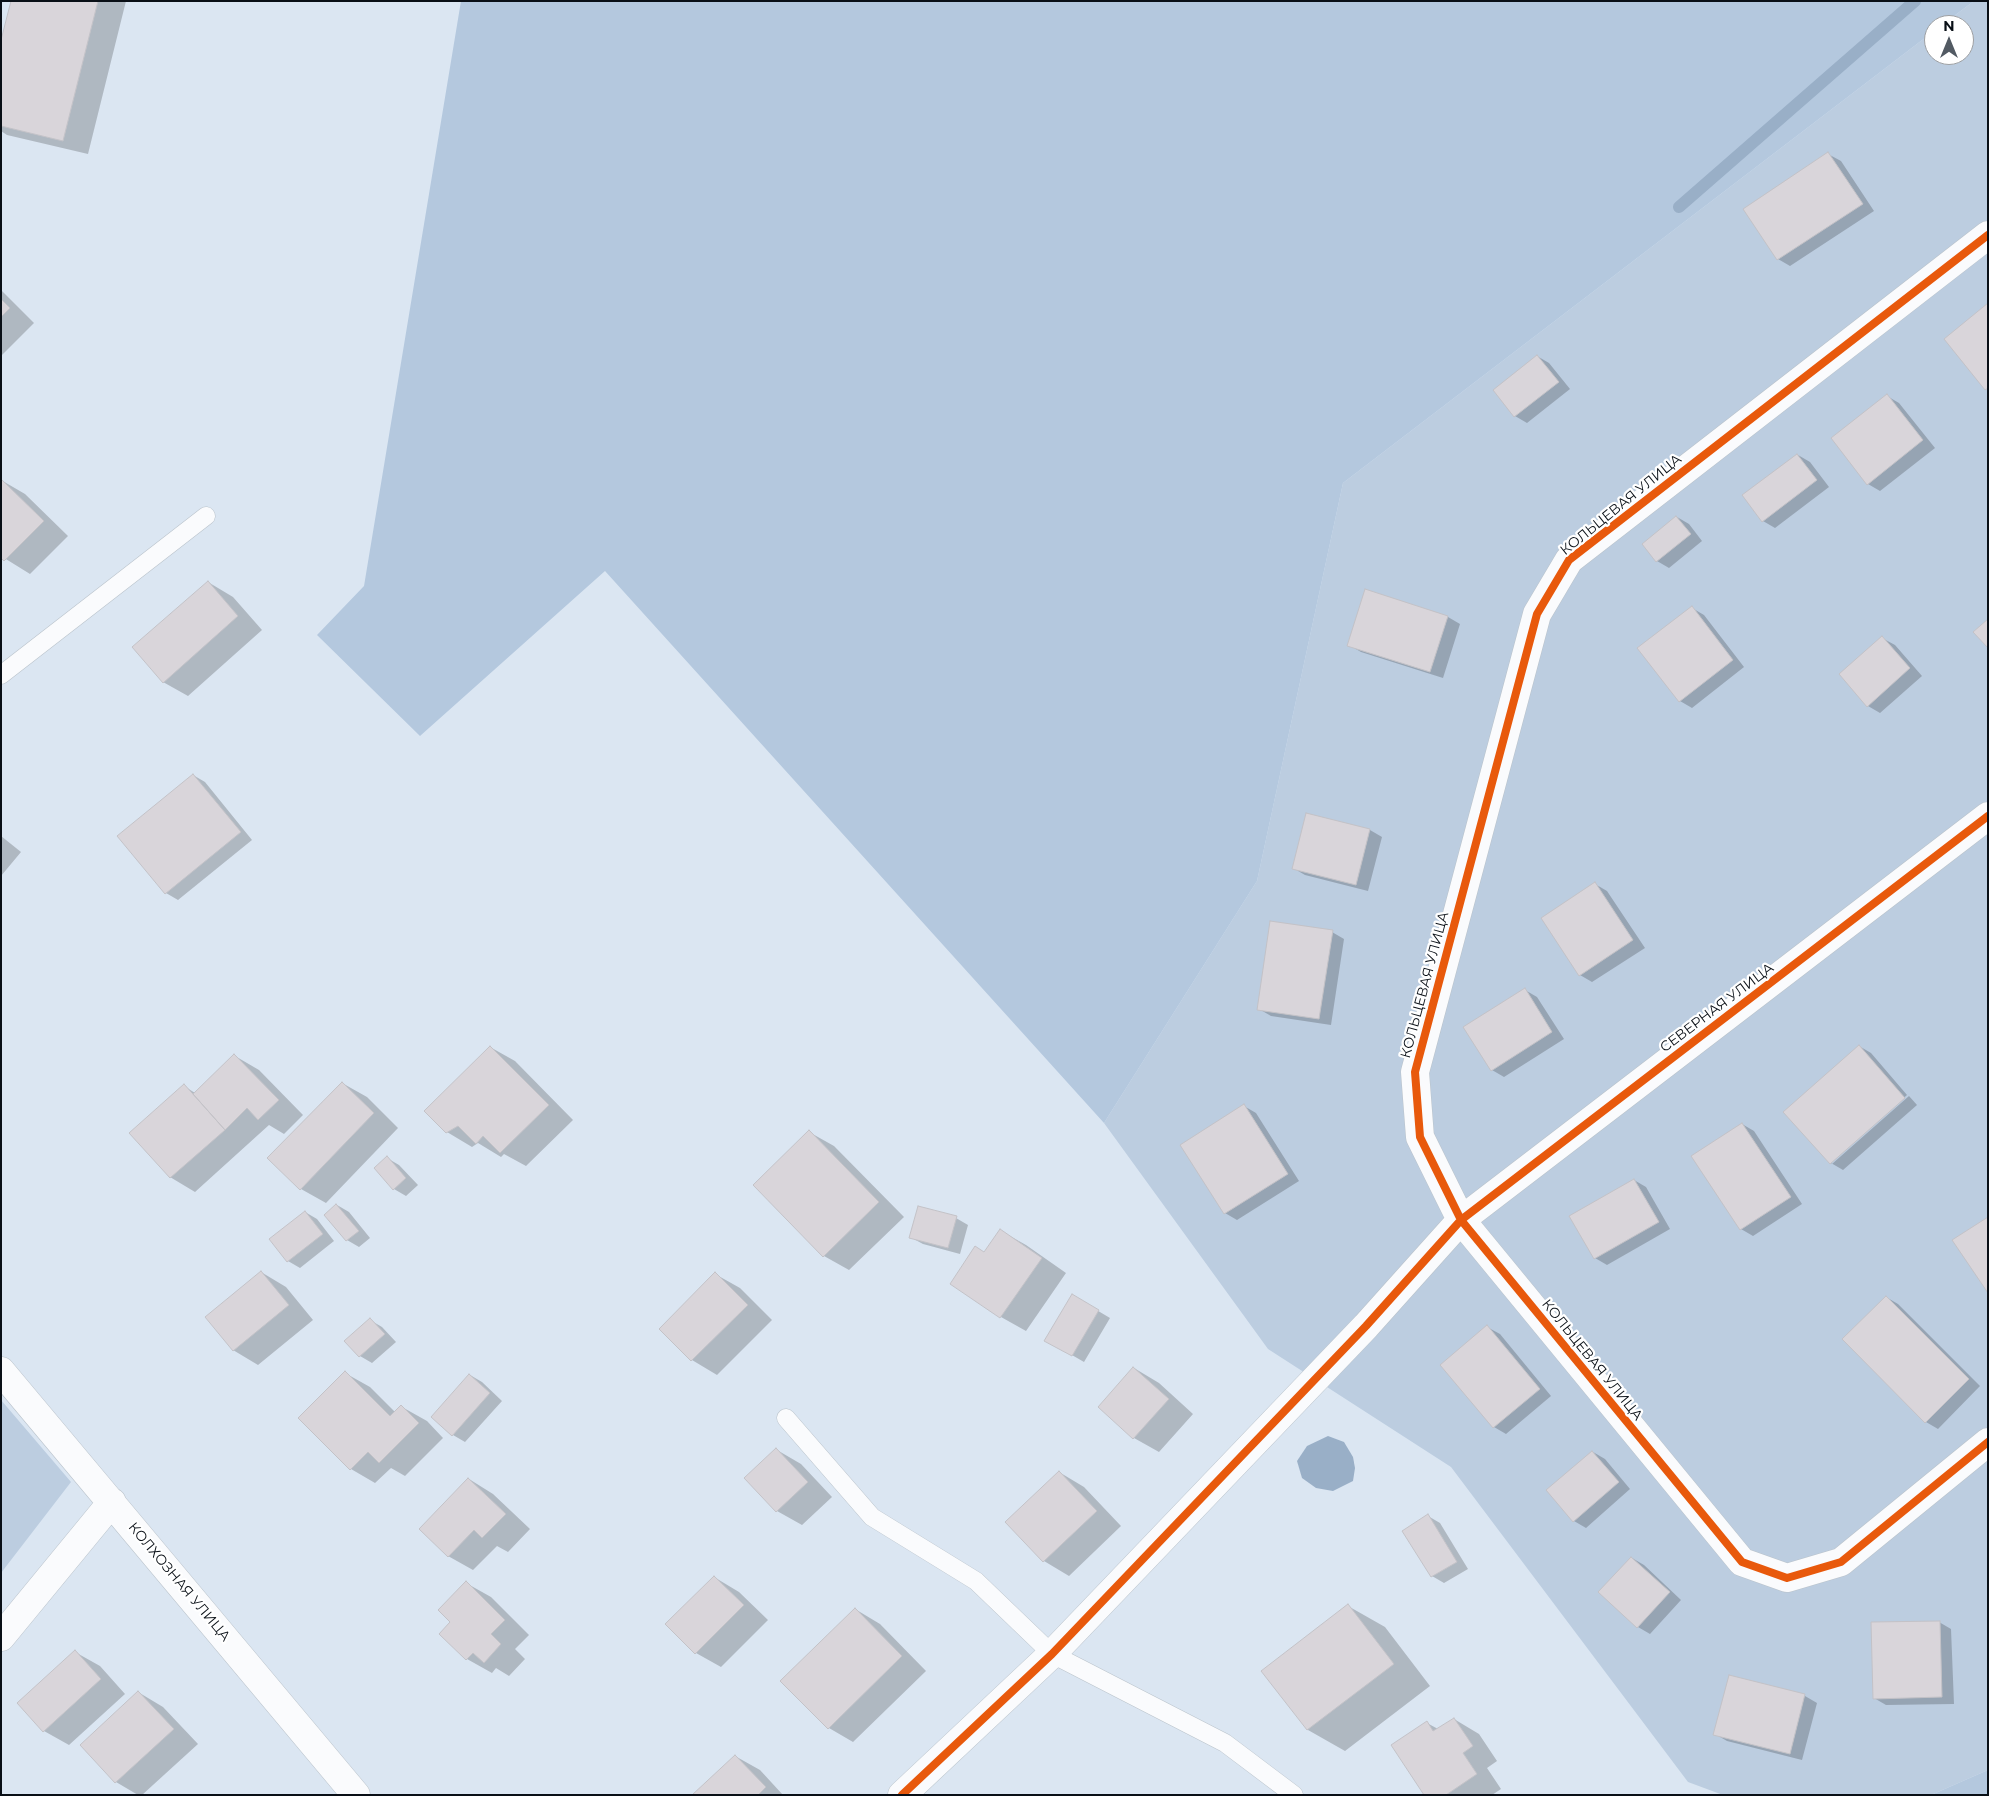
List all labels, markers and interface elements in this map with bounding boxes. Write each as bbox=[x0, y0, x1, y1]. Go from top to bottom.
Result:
north arrow bbox=[1924, 15, 1974, 65]
text: N bbox=[1943, 17, 1955, 35]
street label: КОЛЬЦЕВАЯ УЛИЦА bbox=[1557, 451, 1685, 559]
street label: КОЛЬЦЕВАЯ УЛИЦА bbox=[1397, 910, 1453, 1060]
street label: СЕВЕРНАЯ УЛИЦА bbox=[1657, 960, 1777, 1056]
street label: КОЛЬЦЕВАЯ УЛИЦА bbox=[1538, 1296, 1646, 1424]
street label: КОЛХОЗНАЯ УЛИЦА bbox=[124, 1519, 234, 1645]

